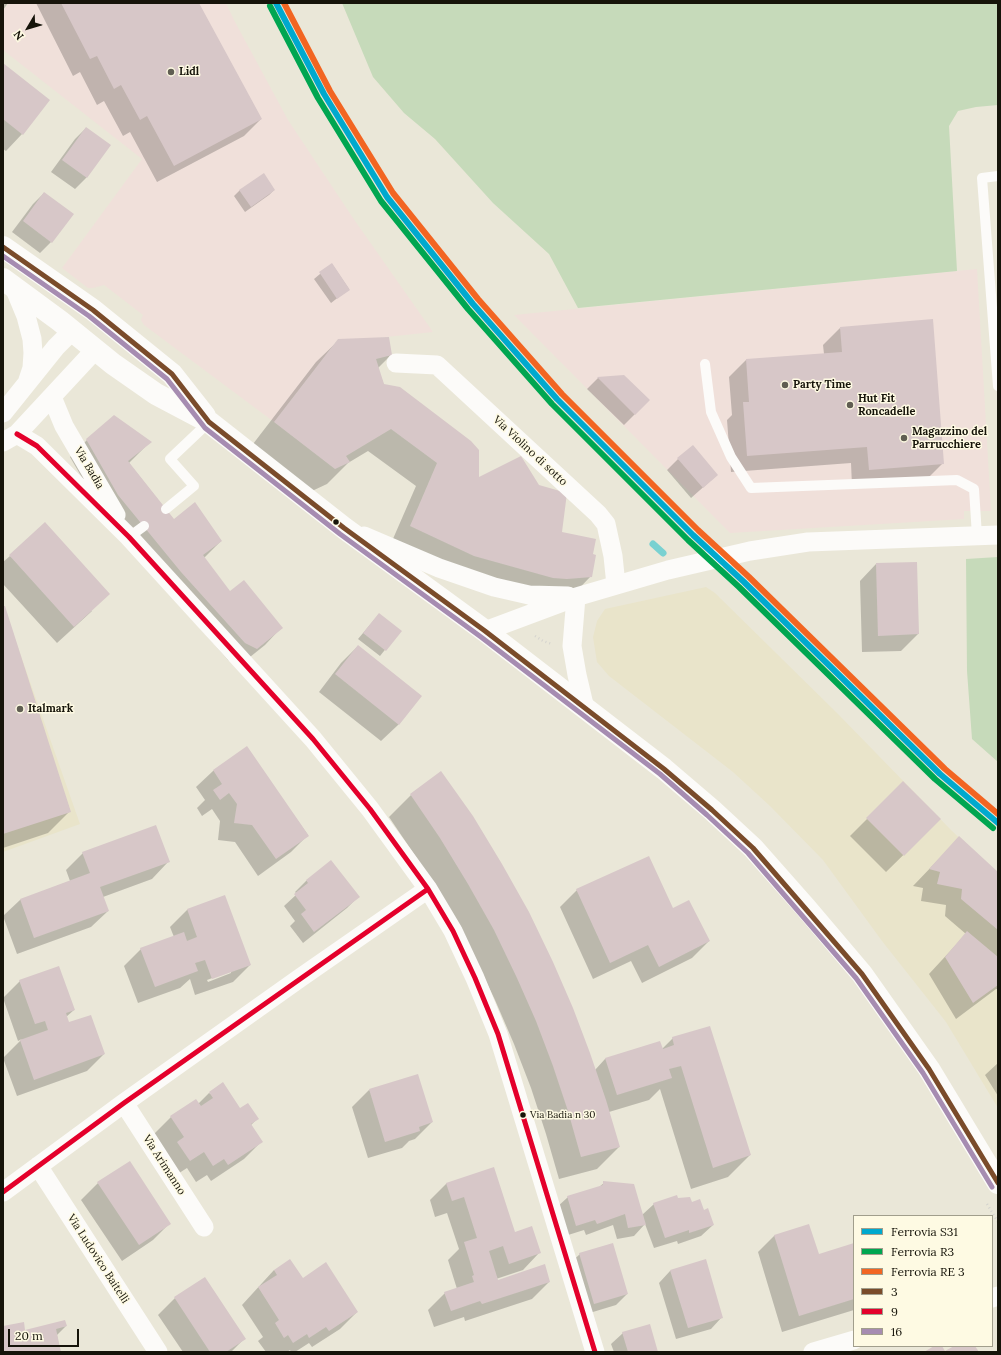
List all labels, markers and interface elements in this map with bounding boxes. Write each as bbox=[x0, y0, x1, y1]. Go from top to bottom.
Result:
north arrow bbox=[8, 8, 48, 48]
text: N bbox=[10, 28, 27, 43]
place label: Lidl bbox=[179, 65, 199, 79]
marker: Lidl bbox=[166, 67, 176, 77]
place label: Party Time bbox=[793, 378, 851, 392]
marker: Party Time bbox=[780, 380, 790, 390]
place label: Hut Fit Roncadelle bbox=[858, 392, 915, 418]
marker: Hut Fit Roncadelle bbox=[845, 400, 855, 410]
street label: Via Violino di sotto bbox=[490, 413, 570, 489]
place label: Magazzino del Parrucchiere bbox=[912, 425, 987, 451]
marker: Magazzino del Parrucchiere bbox=[899, 433, 909, 443]
street label: Via Badia bbox=[71, 445, 107, 491]
unlabelled marker bbox=[331, 517, 341, 527]
place label: Italmark bbox=[28, 702, 73, 716]
marker: Italmark bbox=[15, 704, 25, 714]
place label: Via Badia n 30 bbox=[530, 1109, 595, 1121]
marker: Via Badia n 30 bbox=[518, 1110, 528, 1120]
street label: Via Arimanno bbox=[140, 1133, 188, 1197]
street label: Via Ludovico Baitelli bbox=[64, 1212, 132, 1306]
legend bbox=[853, 1215, 993, 1347]
text: Ferrovia S31 bbox=[891, 1224, 958, 1239]
text: Ferrovia R3 bbox=[891, 1244, 954, 1259]
text: Ferrovia RE 3 bbox=[891, 1264, 965, 1279]
text: 3 bbox=[891, 1284, 898, 1299]
text: 9 bbox=[891, 1304, 898, 1319]
scale bar bbox=[10, 1321, 81, 1347]
text: 16 bbox=[891, 1324, 902, 1339]
text: 20 m bbox=[15, 1328, 43, 1343]

